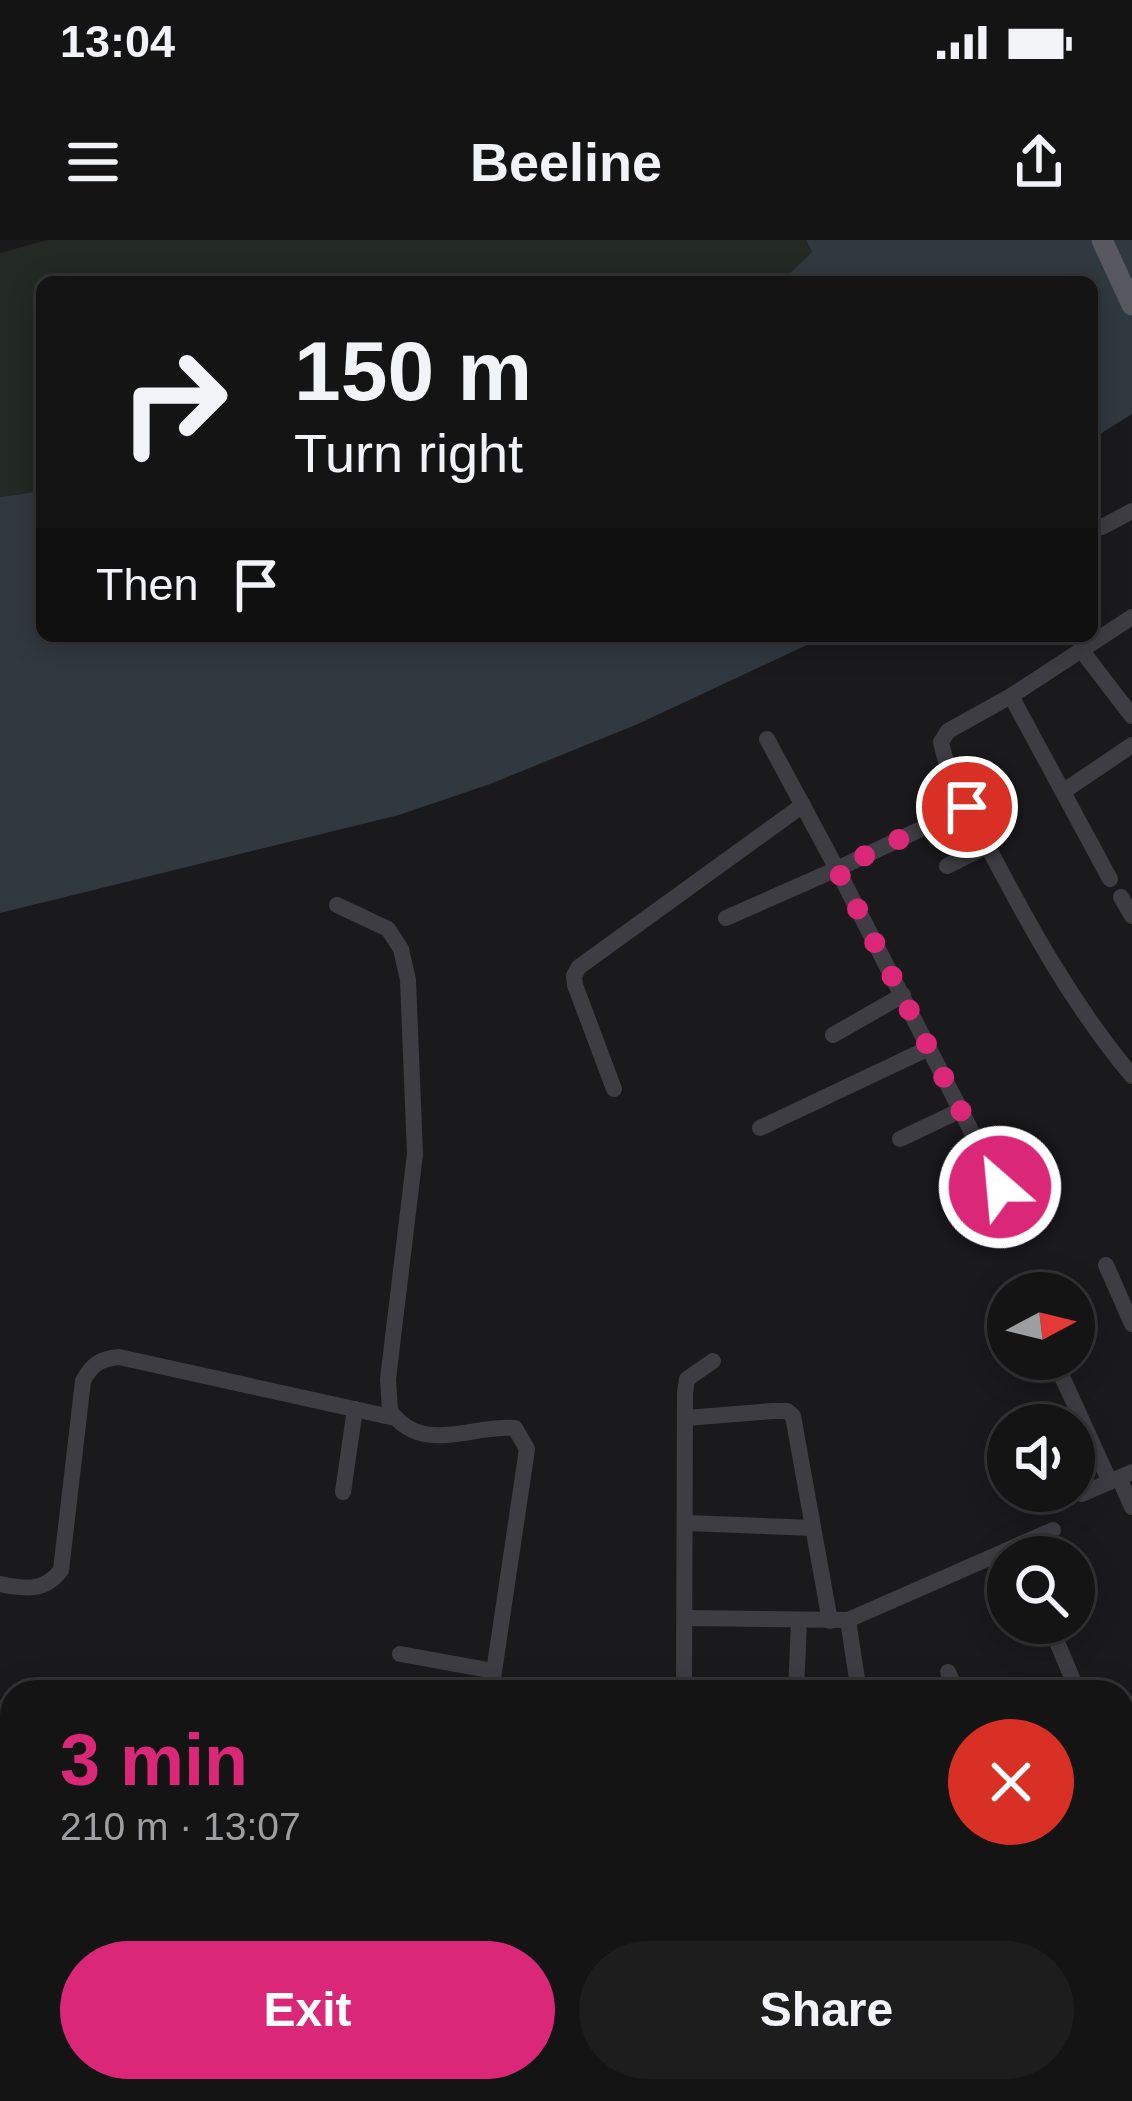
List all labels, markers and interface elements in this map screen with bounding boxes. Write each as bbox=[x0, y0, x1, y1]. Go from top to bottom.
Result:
text: 13:04 bbox=[60, 16, 175, 67]
icon: menu bbox=[60, 129, 126, 195]
icon: share bbox=[1006, 129, 1072, 195]
text: Beeline bbox=[470, 132, 662, 192]
icon: right bbox=[96, 324, 252, 480]
text: 150 m bbox=[294, 324, 532, 418]
text: Turn right bbox=[294, 423, 523, 483]
icon: arrive bbox=[223, 552, 289, 618]
text: Then bbox=[96, 559, 199, 610]
pin bbox=[916, 756, 1018, 858]
icon: arrive bbox=[934, 774, 1000, 840]
position arrow bbox=[937, 1124, 1063, 1250]
north arrow bbox=[987, 1272, 1095, 1380]
map controls bbox=[987, 1272, 1095, 1644]
button: sound bbox=[987, 1404, 1095, 1512]
button: search bbox=[987, 1536, 1095, 1644]
button: close bbox=[948, 1719, 1074, 1845]
text: 3 min bbox=[60, 1720, 248, 1800]
text: 210 m · 13:07 bbox=[60, 1805, 301, 1848]
button: Exit bbox=[60, 1941, 555, 2079]
button: Share bbox=[579, 1941, 1074, 2079]

